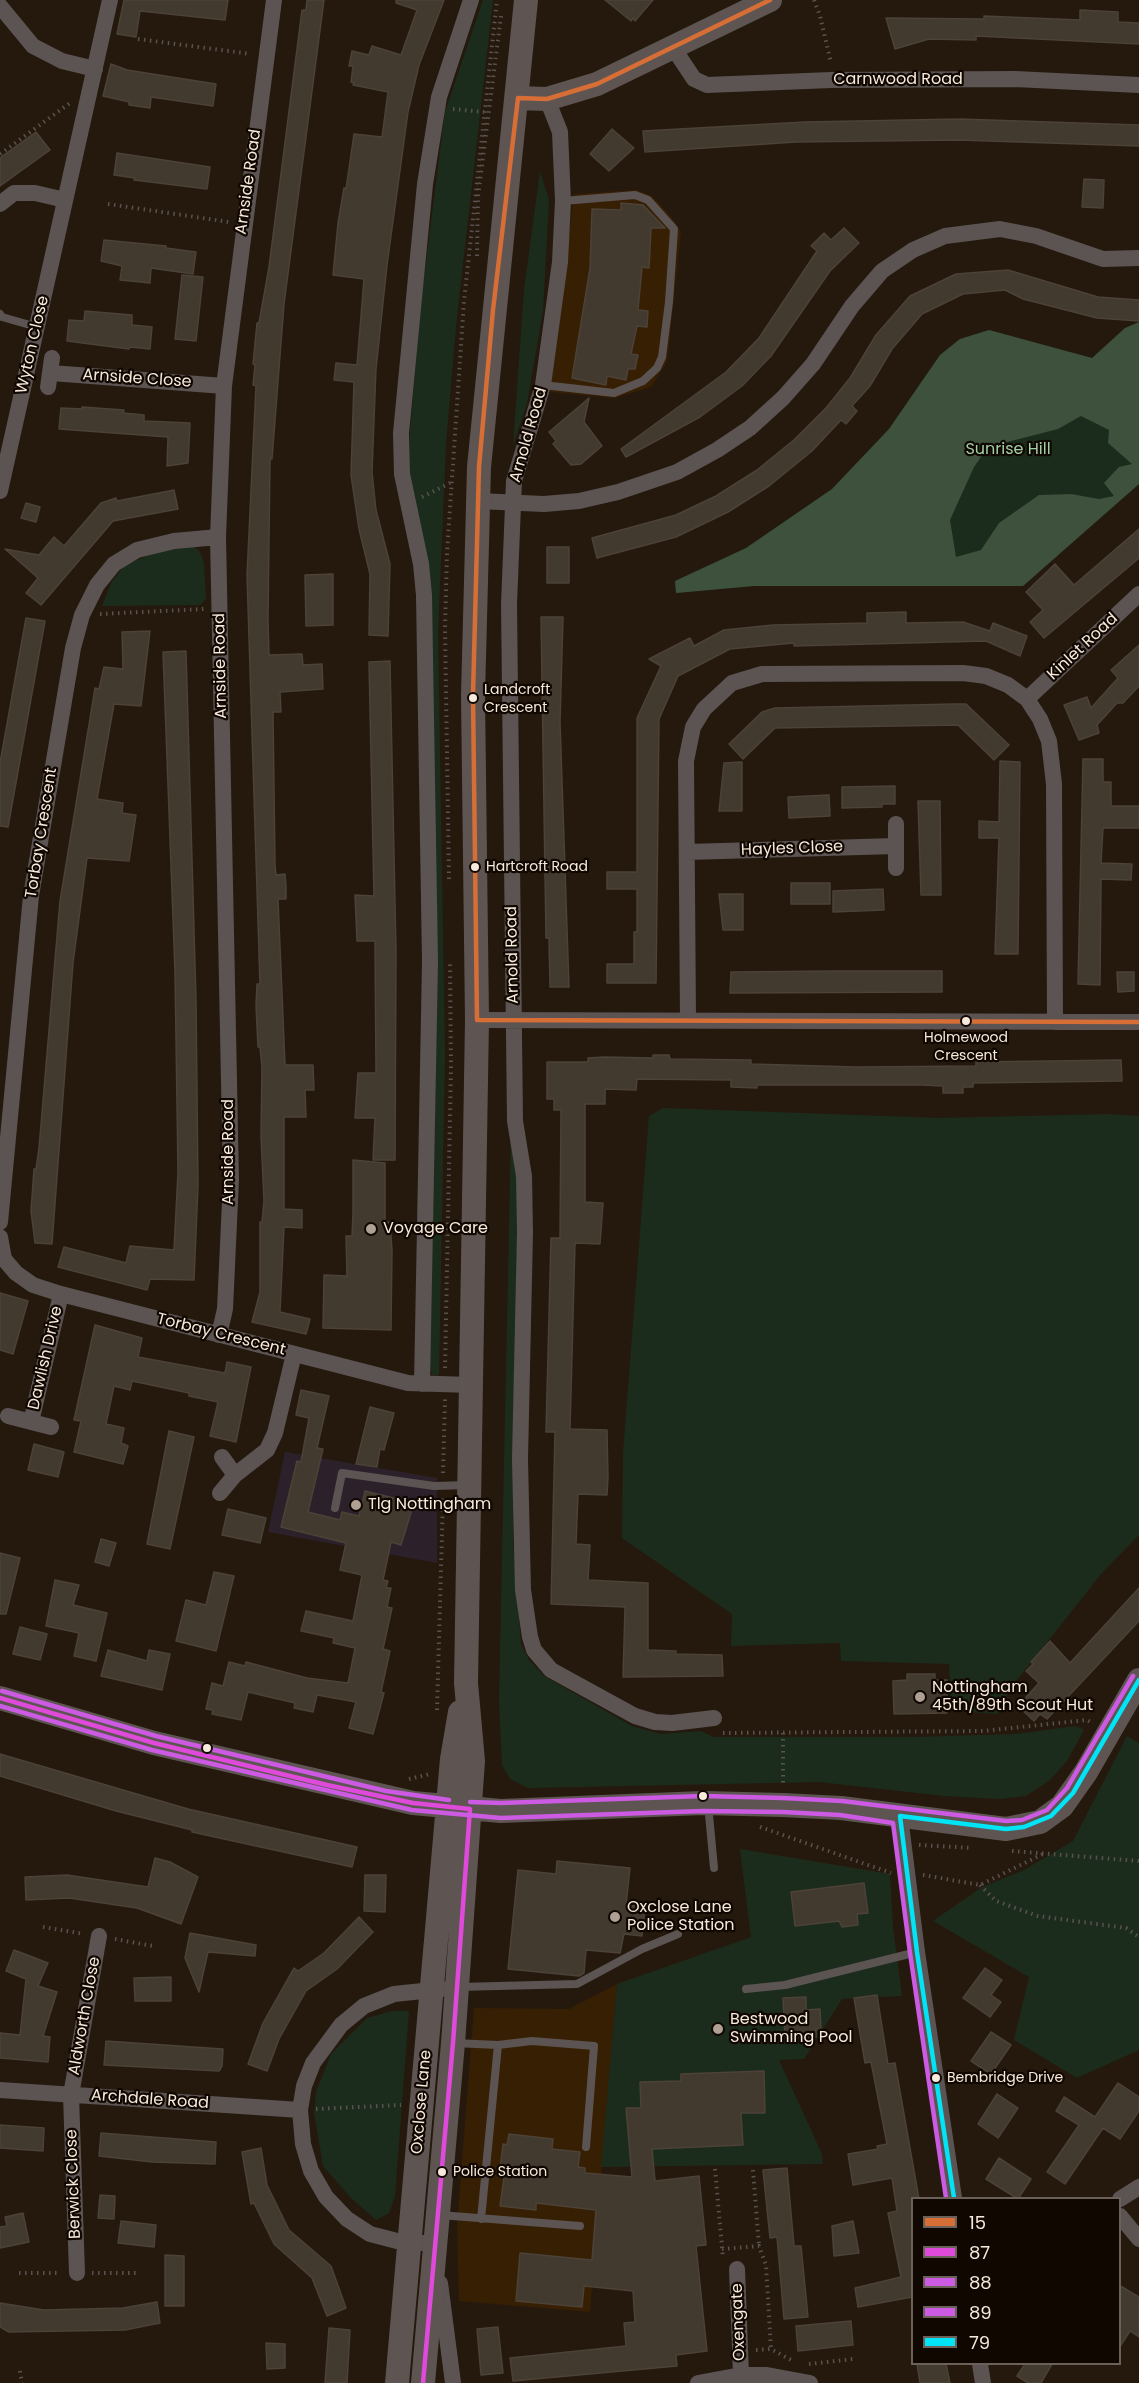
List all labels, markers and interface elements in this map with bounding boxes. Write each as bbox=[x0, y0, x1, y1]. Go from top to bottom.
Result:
street label: Carnwood Road bbox=[833, 70, 963, 90]
street label: Arnside Road bbox=[232, 128, 266, 236]
street label: Wyton Close bbox=[12, 294, 54, 396]
street label: Arnside Close bbox=[82, 366, 192, 392]
street label: Arnold Road bbox=[506, 385, 552, 485]
park label: Sunrise Hill bbox=[965, 440, 1051, 460]
street label: Kinlet Road bbox=[1044, 610, 1122, 684]
street label: Arnside Road bbox=[210, 613, 232, 719]
place label: Landcroft Crescent bbox=[484, 682, 550, 714]
marker: Landcroft Crescent bbox=[467, 692, 479, 704]
street label: Torbay Crescent bbox=[22, 766, 62, 900]
street label: Hayles Close bbox=[741, 838, 843, 860]
place label: Hartcroft Road bbox=[486, 859, 588, 875]
marker: Hartcroft Road bbox=[469, 861, 481, 873]
street label: Arnold Road bbox=[503, 906, 523, 1004]
marker: Holmewood Crescent bbox=[960, 1015, 972, 1027]
place label: Holmewood Crescent bbox=[924, 1030, 1008, 1062]
street label: Arnside Road bbox=[219, 1099, 239, 1205]
place label: Voyage Care bbox=[383, 1219, 488, 1239]
marker: Voyage Care bbox=[364, 1222, 378, 1236]
street label: Dawlish Drive bbox=[25, 1304, 67, 1412]
street label: Torbay Crescent bbox=[155, 1310, 287, 1360]
place label: Tlg Nottingham bbox=[368, 1495, 491, 1515]
marker: Tlg Nottingham bbox=[349, 1498, 363, 1512]
place label: Nottingham 45th/89th Scout Hut bbox=[932, 1678, 1093, 1716]
marker: Nottingham 45th/89th Scout Hut bbox=[913, 1690, 927, 1704]
unlabelled marker bbox=[201, 1742, 213, 1754]
unlabelled marker bbox=[697, 1790, 709, 1802]
place label: Oxclose Lane Police Station bbox=[627, 1898, 735, 1936]
marker: Oxclose Lane Police Station bbox=[608, 1910, 622, 1924]
street label: Aldworth Close bbox=[65, 1955, 105, 2077]
place label: Bestwood Swimming Pool bbox=[730, 2010, 852, 2048]
marker: Bestwood Swimming Pool bbox=[711, 2022, 725, 2036]
street label: Oxclose Lane bbox=[408, 2049, 436, 2155]
place label: Bembridge Drive bbox=[947, 2070, 1063, 2086]
marker: Bembridge Drive bbox=[930, 2072, 942, 2084]
street label: Archdale Road bbox=[90, 2086, 210, 2114]
street label: Berwick Close bbox=[62, 2129, 86, 2239]
place label: Police Station bbox=[453, 2164, 547, 2180]
marker: Police Station bbox=[436, 2166, 448, 2178]
legend bbox=[911, 2197, 1121, 2365]
text: 15 bbox=[969, 2210, 986, 2235]
text: 87 bbox=[969, 2240, 990, 2265]
text: 88 bbox=[969, 2270, 992, 2295]
street label: Oxengate bbox=[728, 2283, 750, 2361]
text: 89 bbox=[969, 2300, 992, 2325]
text: 79 bbox=[969, 2330, 990, 2355]

